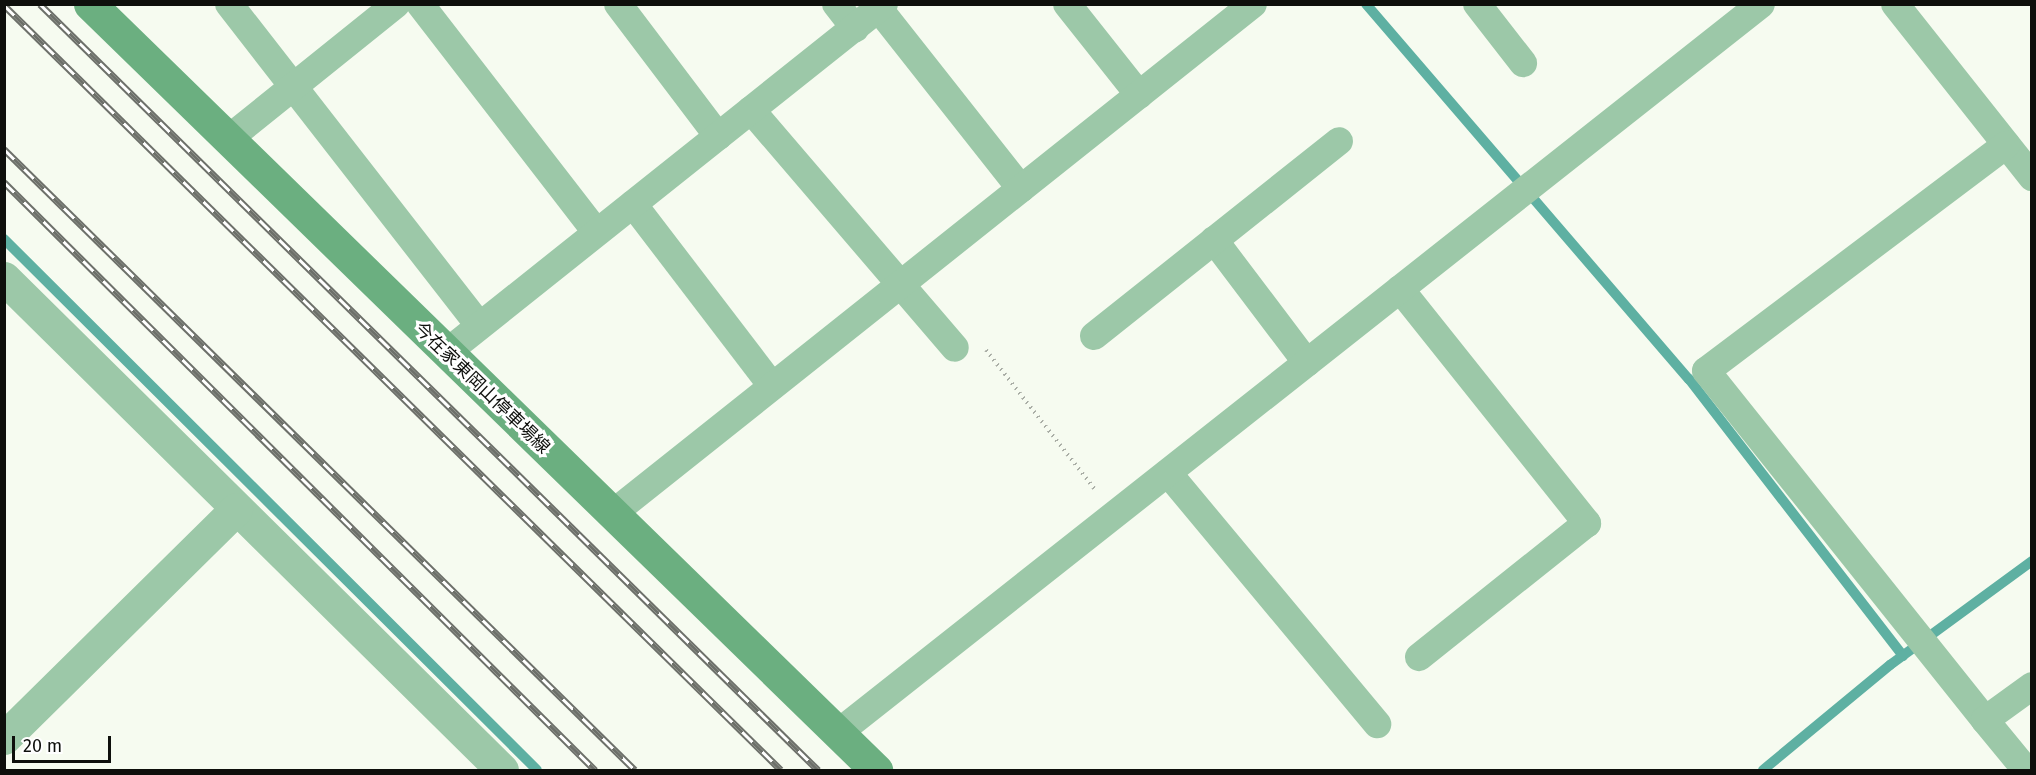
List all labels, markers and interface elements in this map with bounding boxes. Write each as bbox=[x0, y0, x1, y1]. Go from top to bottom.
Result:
street label: 今在家東岡山停車場線 bbox=[410, 318, 554, 458]
scale bar bbox=[15, 724, 114, 762]
text: 20 m bbox=[23, 735, 62, 757]

